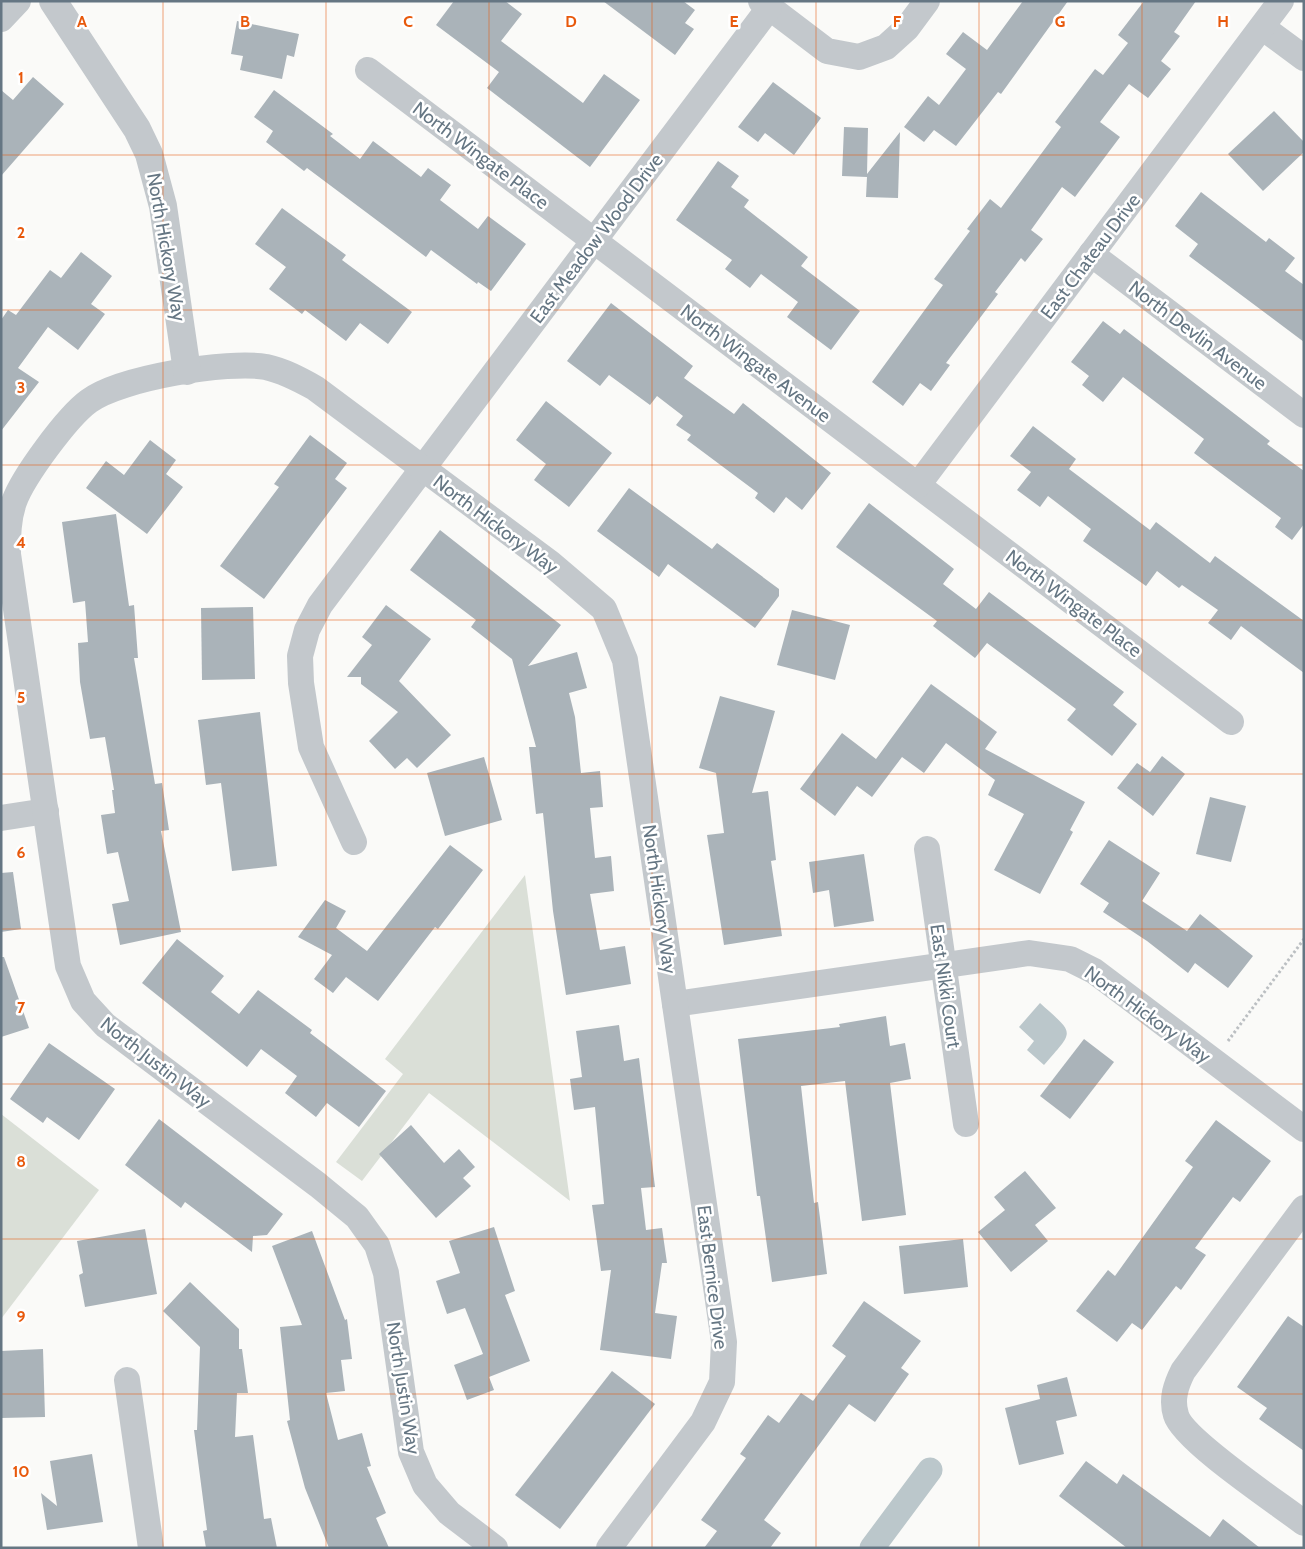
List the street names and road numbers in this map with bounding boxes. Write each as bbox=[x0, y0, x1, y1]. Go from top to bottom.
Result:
street label: North Wingate Place bbox=[408, 97, 553, 214]
street label: East Meadow Wood Drive bbox=[525, 149, 668, 328]
street label: North Hickory Way bbox=[142, 171, 191, 324]
street label: East Chateau Drive bbox=[1036, 189, 1145, 324]
street label: North Devlin Avenue bbox=[1124, 276, 1271, 395]
street label: North Wingate Avenue bbox=[676, 299, 836, 428]
street label: North Hickory Way bbox=[429, 470, 563, 579]
street label: North Wingate Place bbox=[1001, 545, 1146, 662]
street label: North Hickory Way bbox=[638, 823, 681, 976]
street label: East Nikki Court bbox=[925, 923, 966, 1050]
street label: North Hickory Way bbox=[1080, 961, 1216, 1068]
street label: North Justin Way bbox=[96, 1012, 216, 1113]
street label: East Bernice Drive bbox=[692, 1204, 733, 1351]
street label: North Justin Way bbox=[382, 1320, 425, 1456]

